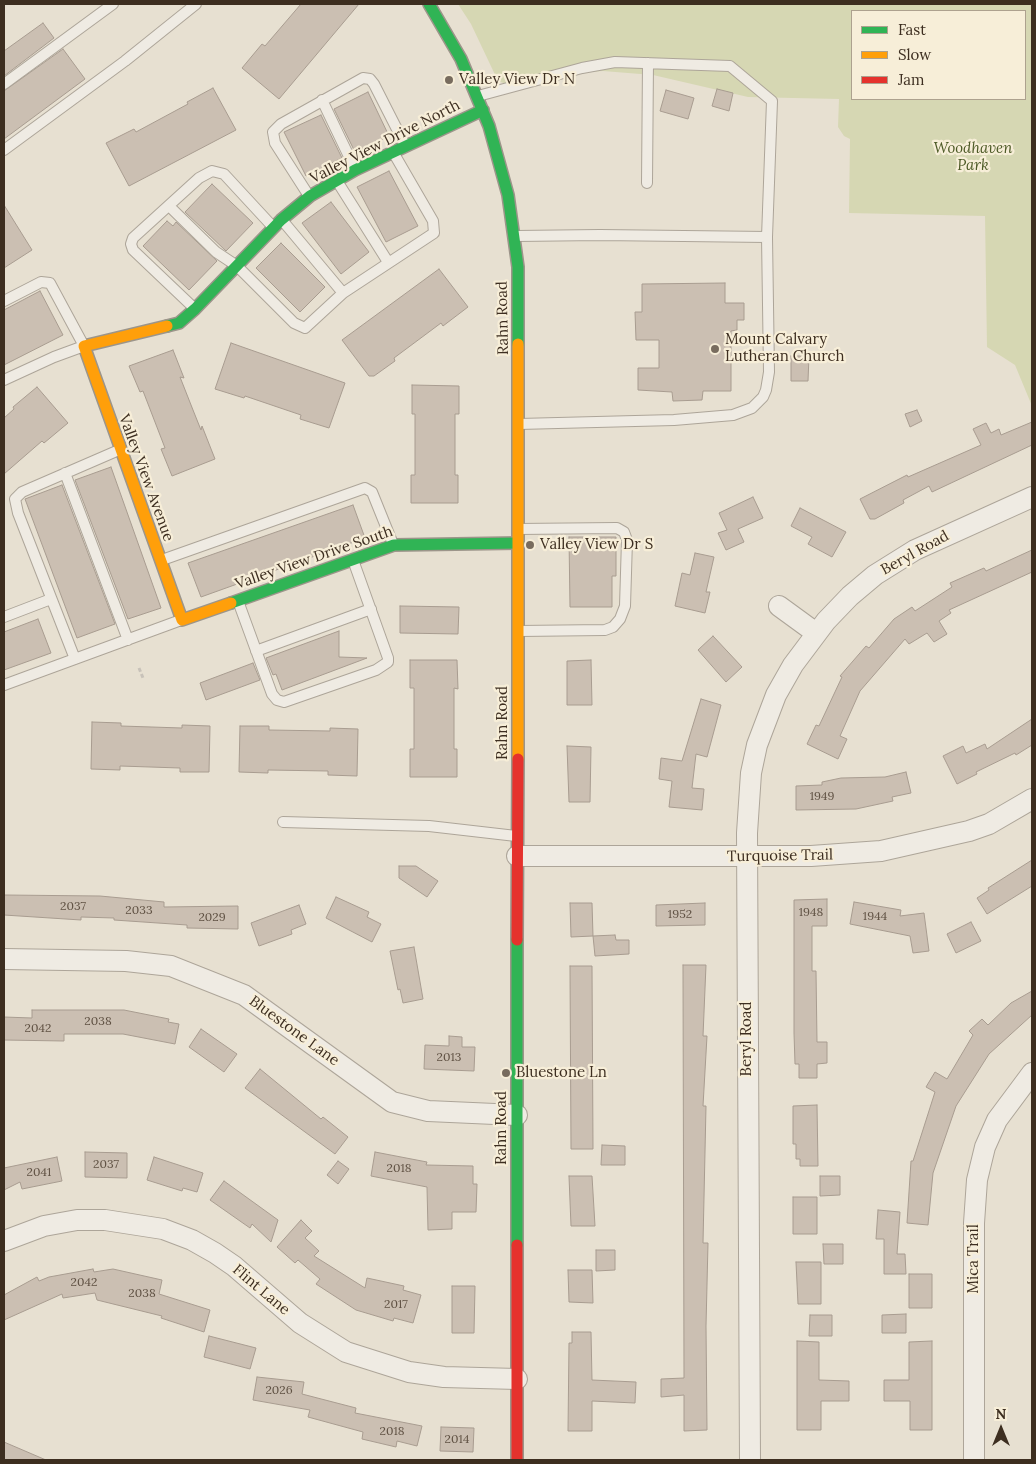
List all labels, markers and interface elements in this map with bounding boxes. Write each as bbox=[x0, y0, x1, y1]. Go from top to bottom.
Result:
legend bbox=[851, 10, 1026, 100]
text: Fast bbox=[898, 20, 926, 39]
text: Slow bbox=[898, 45, 931, 64]
text: Jam bbox=[898, 70, 925, 89]
place label: Valley View Dr N bbox=[459, 71, 575, 89]
marker: Valley View Dr N bbox=[443, 74, 455, 86]
street label: Valley View Drive North bbox=[307, 96, 463, 188]
park label: Woodhaven Park bbox=[934, 140, 1012, 175]
street label: Rahn Road bbox=[493, 281, 513, 355]
place label: Mount Calvary Lutheran Church bbox=[725, 331, 845, 366]
marker: Mount Calvary Lutheran Church bbox=[709, 343, 721, 355]
street label: Valley View Avenue bbox=[115, 412, 177, 544]
street label: Valley View Drive South bbox=[233, 523, 395, 593]
street label: Beryl Road bbox=[878, 527, 952, 579]
place label: Valley View Dr S bbox=[540, 536, 653, 554]
marker: Valley View Dr S bbox=[524, 539, 536, 551]
street label: Rahn Road bbox=[494, 686, 512, 760]
house number: 1949 bbox=[810, 790, 834, 804]
street label: Turquoise Trail bbox=[727, 846, 833, 866]
house number: 2037 bbox=[60, 900, 86, 914]
house number: 2033 bbox=[125, 904, 153, 918]
house number: 1948 bbox=[799, 906, 823, 920]
house number: 1952 bbox=[668, 908, 692, 922]
house number: 1944 bbox=[863, 910, 887, 924]
house number: 2029 bbox=[198, 911, 226, 925]
street label: Bluestone Lane bbox=[245, 992, 343, 1070]
street label: Beryl Road bbox=[738, 1002, 756, 1076]
house number: 2038 bbox=[84, 1015, 112, 1029]
house number: 2042 bbox=[25, 1022, 51, 1036]
house number: 2013 bbox=[437, 1051, 461, 1065]
place label: Bluestone Ln bbox=[516, 1064, 607, 1082]
marker: Bluestone Ln bbox=[500, 1067, 512, 1079]
street label: Rahn Road bbox=[493, 1091, 511, 1165]
house number: 2037 bbox=[93, 1158, 119, 1172]
house number: 2018 bbox=[386, 1162, 412, 1176]
house number: 2041 bbox=[27, 1166, 51, 1180]
street label: Mica Trail bbox=[965, 1224, 983, 1294]
street label: Flint Lane bbox=[229, 1261, 293, 1319]
house number: 2042 bbox=[71, 1276, 97, 1290]
house number: 2038 bbox=[128, 1287, 156, 1301]
house number: 2017 bbox=[384, 1298, 408, 1312]
house number: 2026 bbox=[265, 1384, 293, 1398]
north arrow bbox=[976, 1404, 1026, 1454]
text: N bbox=[996, 1405, 1006, 1423]
house number: 2018 bbox=[379, 1425, 405, 1439]
house number: 2014 bbox=[445, 1433, 469, 1447]

